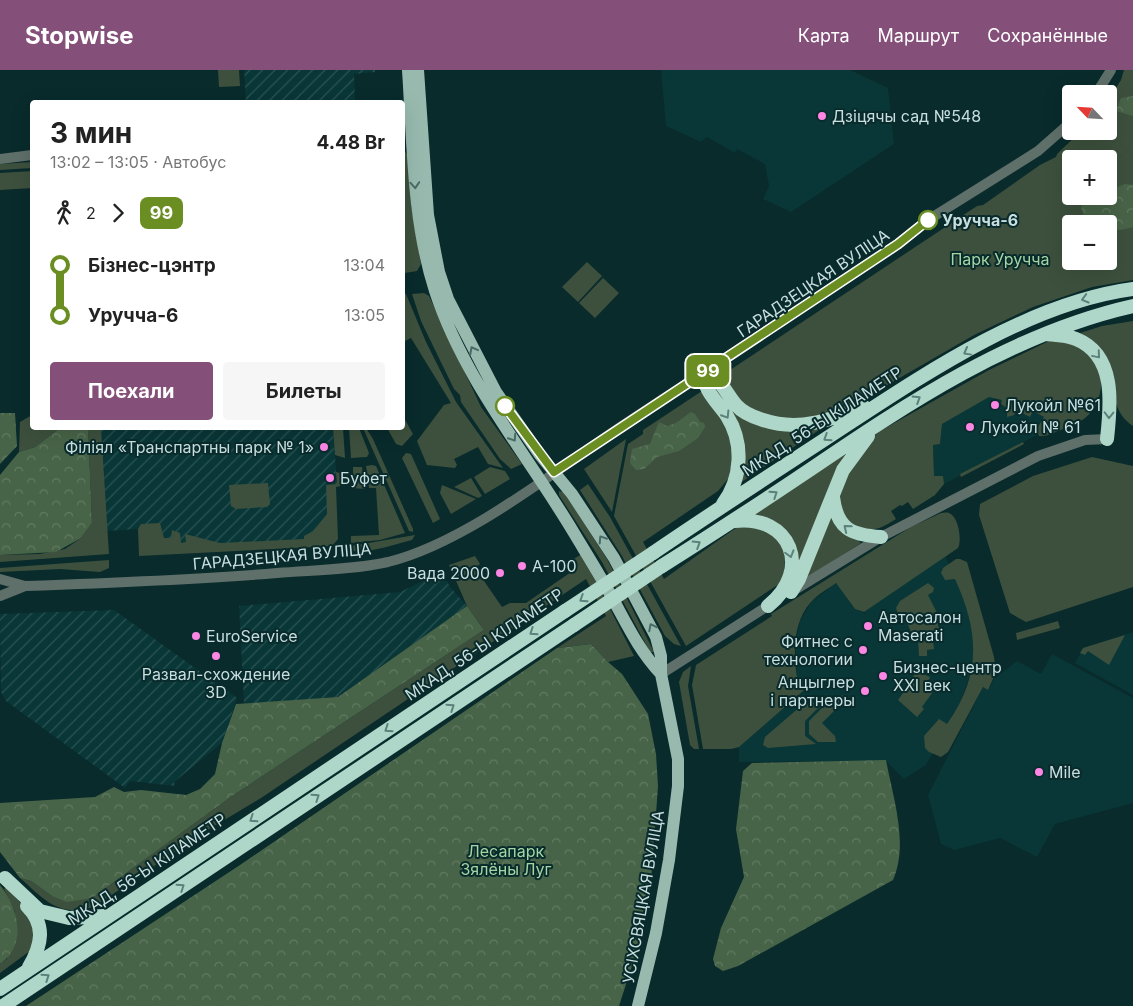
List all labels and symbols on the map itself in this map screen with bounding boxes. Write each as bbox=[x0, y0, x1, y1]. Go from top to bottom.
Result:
north arrow bbox=[1062, 85, 1118, 140]
place label: Дзіцячы сад №548 bbox=[832, 106, 981, 126]
marker: Дзіцячы сад №548 bbox=[816, 110, 828, 122]
one-way arrow bbox=[409, 181, 420, 189]
marker: Уручча-6 bbox=[918, 210, 938, 230]
place label: Уручча-6 bbox=[942, 210, 1018, 230]
street label: ГАРАДЗЕЦКАЯ ВУЛІЦА bbox=[733, 225, 893, 341]
park label: Парк Уручча bbox=[950, 249, 1050, 269]
one-way arrow bbox=[1082, 293, 1090, 303]
one-way arrow bbox=[964, 345, 973, 355]
one-way arrow bbox=[469, 346, 479, 355]
one-way arrow bbox=[1091, 350, 1100, 359]
line badge: 99 bbox=[686, 355, 730, 387]
street label: МКАД, 56-Ы КІЛАМЕТР bbox=[738, 362, 906, 480]
place label: Лукойл №61 bbox=[1005, 395, 1101, 415]
unlabelled marker bbox=[495, 396, 515, 416]
one-way arrow bbox=[912, 396, 921, 406]
marker: Лукойл №61 bbox=[989, 399, 1001, 411]
one-way arrow bbox=[719, 409, 729, 418]
one-way arrow bbox=[1104, 412, 1114, 419]
place label: Лукойл № 61 bbox=[980, 417, 1081, 437]
marker: Лукойл № 61 bbox=[964, 421, 976, 433]
one-way arrow bbox=[823, 432, 832, 441]
one-way arrow bbox=[507, 433, 517, 442]
place label: Філіял «Транспартны парк № 1» bbox=[65, 437, 314, 457]
marker: Філіял «Транспартны парк № 1» bbox=[318, 441, 330, 453]
place label: Буфет bbox=[340, 468, 387, 488]
marker: Буфет bbox=[324, 472, 336, 484]
one-way arrow bbox=[768, 491, 777, 500]
one-way arrow bbox=[844, 525, 853, 533]
one-way arrow bbox=[598, 536, 608, 545]
street label: ГАРАДЗЕЦКАЯ ВУЛІЦА bbox=[192, 538, 372, 574]
one-way arrow bbox=[692, 540, 701, 550]
one-way arrow bbox=[785, 550, 795, 558]
place label: A-100 bbox=[532, 556, 577, 576]
marker: A-100 bbox=[516, 560, 528, 572]
place label: Вада 2000 bbox=[407, 563, 490, 583]
marker: Вада 2000 bbox=[494, 567, 506, 579]
street label: МКАД, 56-Ы КІЛАМЕТР bbox=[401, 583, 567, 705]
one-way arrow bbox=[579, 593, 589, 602]
place label: Автосалон Maserati bbox=[878, 607, 961, 645]
marker: Автосалон Maserati bbox=[862, 620, 874, 632]
one-way arrow bbox=[648, 624, 658, 633]
place label: EuroService bbox=[206, 626, 298, 646]
one-way arrow bbox=[530, 626, 539, 636]
marker: EuroService bbox=[190, 630, 202, 642]
place label: Фитнес с технологии bbox=[764, 631, 853, 669]
marker: Фитнес с технологии bbox=[857, 644, 869, 656]
marker: Развал-схождение 3D bbox=[210, 650, 222, 662]
place label: Бизнес-центр XXI век bbox=[893, 657, 1002, 695]
place label: Развал-схождение 3D bbox=[142, 664, 290, 702]
marker: Бизнес-центр XXI век bbox=[877, 670, 889, 682]
place label: Анцыглер і партнеры bbox=[770, 672, 855, 710]
marker: Анцыглер і партнеры bbox=[859, 685, 871, 697]
one-way arrow bbox=[446, 703, 455, 713]
one-way arrow bbox=[384, 723, 394, 732]
place label: Mile bbox=[1049, 762, 1081, 782]
marker: Mile bbox=[1033, 766, 1045, 778]
one-way arrow bbox=[311, 793, 320, 803]
street label: МКАД, 56-Ы КІЛАМЕТР bbox=[64, 808, 230, 930]
street label: УСІХСВЯЦКАЯ ВУЛІЦА bbox=[618, 809, 668, 985]
one-way arrow bbox=[249, 813, 259, 822]
park label: Лесапарк Зялёны Луг bbox=[460, 841, 552, 879]
one-way arrow bbox=[175, 884, 185, 893]
one-way arrow bbox=[40, 974, 50, 983]

